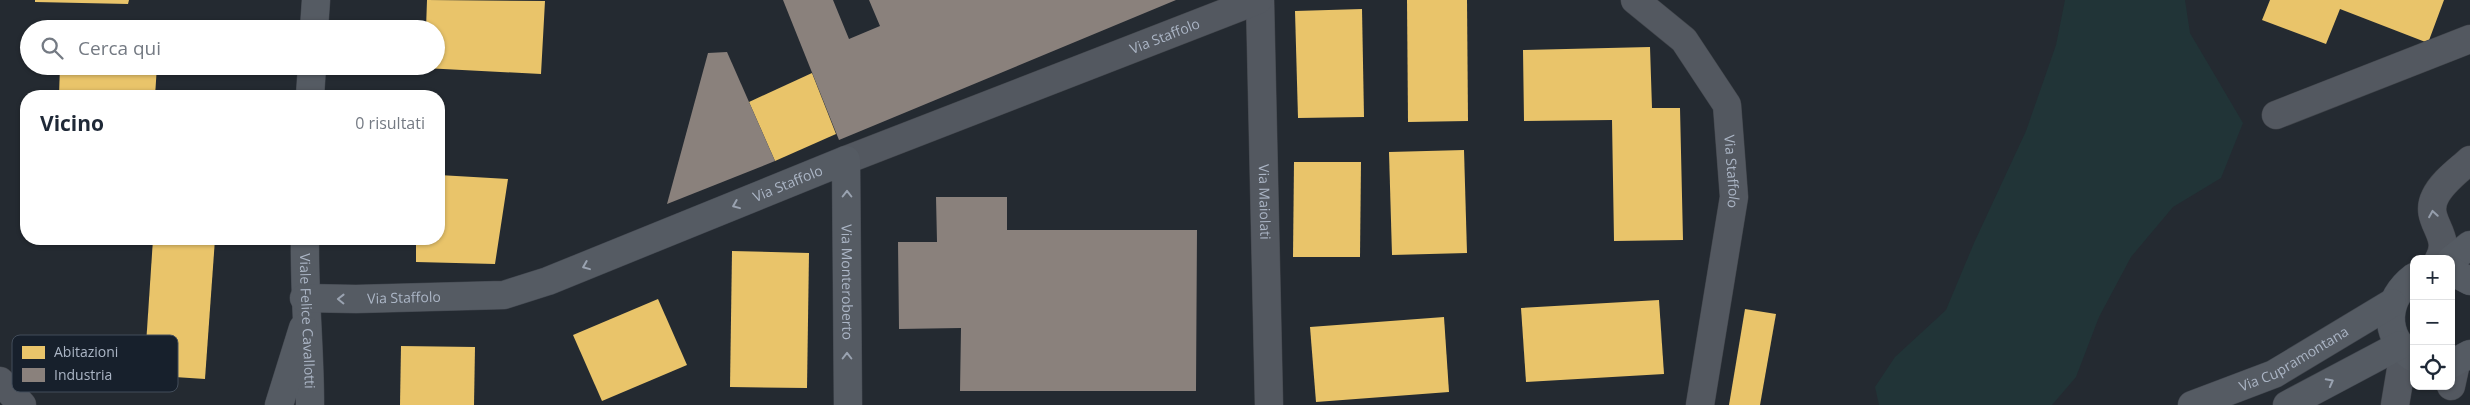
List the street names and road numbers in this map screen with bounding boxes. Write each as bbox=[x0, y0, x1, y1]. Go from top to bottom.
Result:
street label: Via Staffolo bbox=[1127, 14, 1202, 58]
street label: Via Staffolo bbox=[1720, 134, 1744, 210]
street label: Via Staffolo bbox=[750, 161, 825, 206]
street label: Via Maiolati bbox=[1255, 164, 1275, 240]
street label: Via Monteroberto bbox=[838, 224, 857, 340]
street label: Viale Felice Cavallotti bbox=[296, 253, 320, 389]
street label: Via Staffolo bbox=[367, 287, 441, 308]
street label: Via Cupramontana bbox=[2236, 321, 2352, 395]

